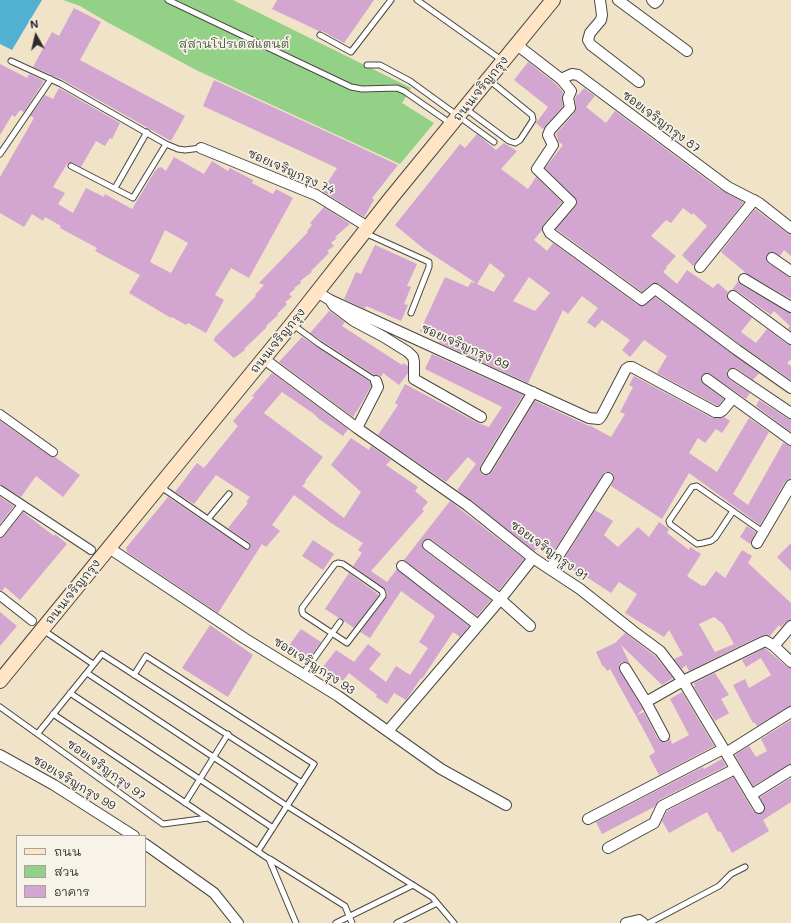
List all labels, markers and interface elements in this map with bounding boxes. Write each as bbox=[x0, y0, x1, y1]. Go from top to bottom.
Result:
north arrow bbox=[16, 16, 56, 56]
text: N bbox=[29, 16, 39, 32]
park label: สุสานโปรเตสแตนต์ bbox=[179, 37, 289, 51]
street label: ถนนเจริญกรุง bbox=[450, 53, 512, 125]
street label: ซอยเจริญกรุง 87 bbox=[619, 88, 703, 156]
street label: ซอยเจริญกรุง 74 bbox=[245, 146, 337, 198]
street label: ถนนเจริญกรุง bbox=[247, 305, 309, 377]
street label: ซอยเจริญกรุง 89 bbox=[419, 321, 511, 373]
street label: ซอยเจริญกรุง 91 bbox=[507, 518, 591, 584]
street label: ถนนเจริญกรุง bbox=[42, 556, 104, 628]
street label: ซอยเจริญกรุง 93 bbox=[271, 634, 357, 698]
street label: ซอยเจริญกรุง 97 bbox=[64, 737, 148, 803]
street label: ซอยเจริญกรุง 99 bbox=[30, 753, 118, 813]
legend bbox=[16, 835, 146, 907]
text: ถนน bbox=[54, 843, 81, 859]
text: สวน bbox=[54, 863, 79, 879]
text: อาคาร bbox=[54, 883, 90, 899]

